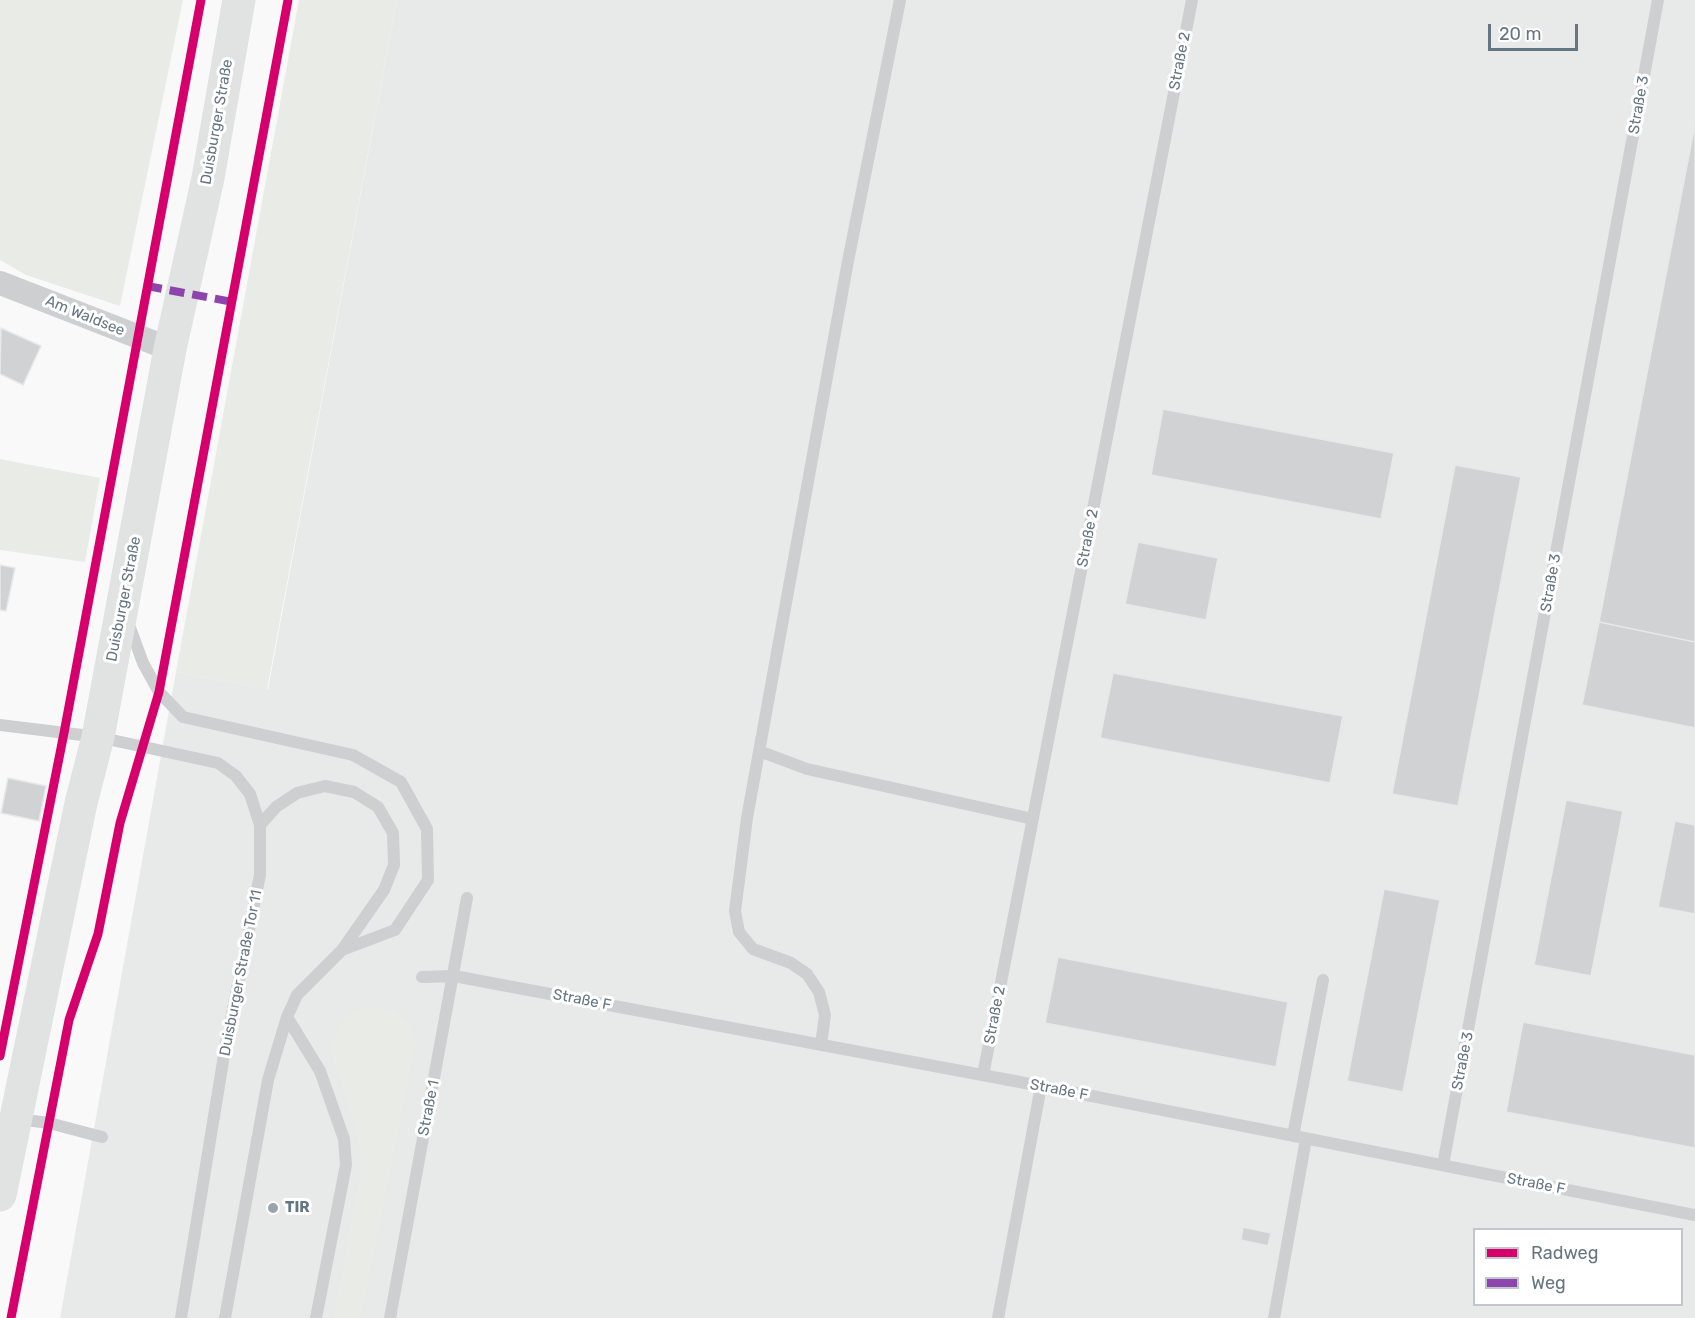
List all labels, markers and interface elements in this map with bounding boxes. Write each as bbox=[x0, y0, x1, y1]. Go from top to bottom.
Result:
scale bar bbox=[1491, 12, 1581, 50]
text: 20 m bbox=[1499, 23, 1541, 45]
street label: Straße 2 bbox=[1166, 30, 1194, 92]
street label: Duisburger Straße bbox=[197, 58, 237, 186]
street label: Straße 3 bbox=[1625, 74, 1653, 136]
street label: Am Waldsee bbox=[43, 292, 127, 340]
street label: Straße 2 bbox=[1074, 507, 1102, 569]
street label: Duisburger Straße bbox=[103, 535, 145, 663]
street label: Straße 3 bbox=[1537, 552, 1565, 614]
street label: Duisburger Straße Tor 11 bbox=[216, 888, 266, 1058]
street label: Straße 2 bbox=[981, 984, 1009, 1046]
street label: Straße F bbox=[551, 986, 613, 1014]
street label: Straße 3 bbox=[1449, 1030, 1477, 1092]
street label: Straße F bbox=[1028, 1076, 1090, 1104]
street label: Straße 1 bbox=[415, 1079, 443, 1137]
street label: Straße F bbox=[1505, 1170, 1567, 1198]
place label: TIR bbox=[285, 1199, 310, 1217]
marker: TIR bbox=[266, 1201, 280, 1215]
legend bbox=[1473, 1228, 1683, 1306]
text: Radweg bbox=[1531, 1242, 1598, 1264]
text: Weg bbox=[1531, 1272, 1566, 1294]

